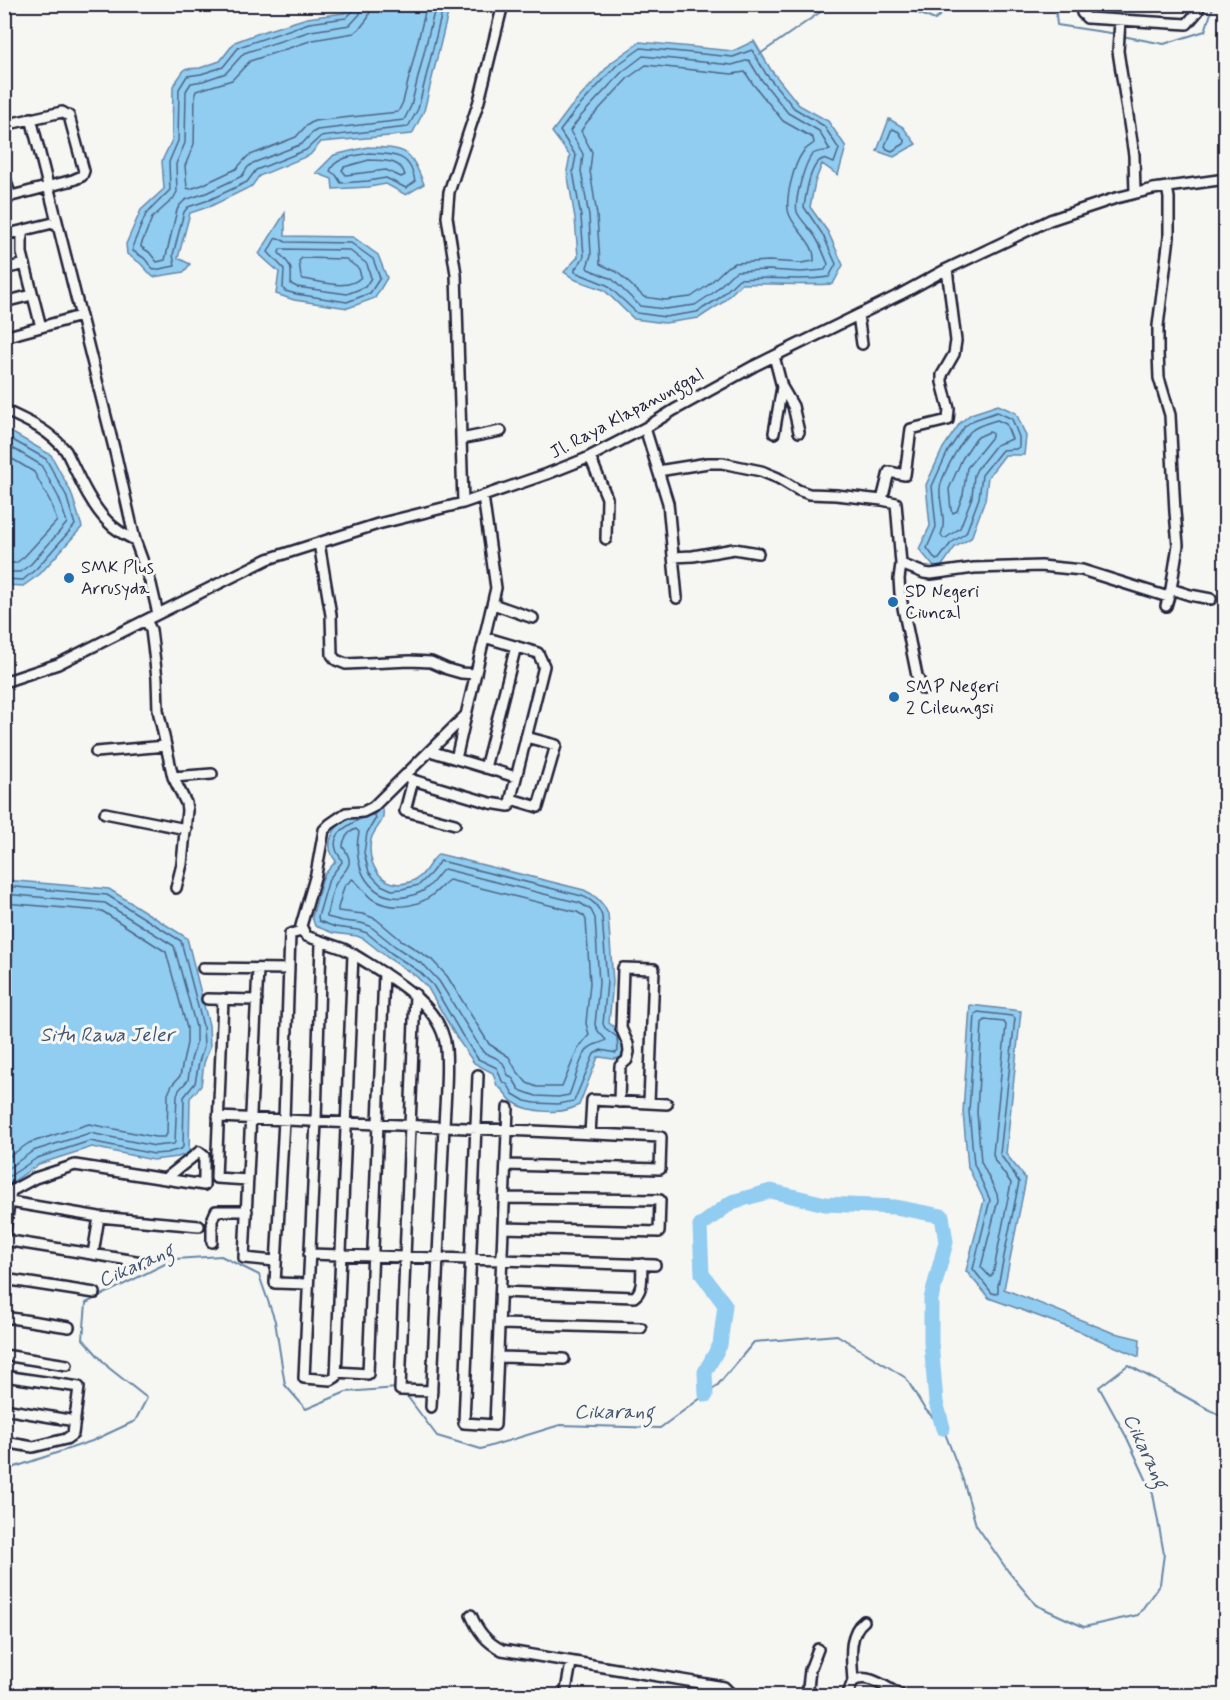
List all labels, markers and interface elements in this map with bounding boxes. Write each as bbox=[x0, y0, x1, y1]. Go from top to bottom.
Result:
street label: Jl. Raya Klapanunggal bbox=[546, 363, 709, 467]
place label: SMK Plus Arrusyda bbox=[81, 556, 154, 601]
marker: SMK Plus Arrusyda bbox=[62, 571, 76, 585]
place label: SD Negeri Ciuncal bbox=[905, 580, 979, 625]
marker: SD Negeri Ciuncal bbox=[886, 595, 900, 609]
place label: SMP Negeri 2 Cileungsi bbox=[906, 675, 999, 720]
marker: SMP Negeri 2 Cileungsi bbox=[887, 690, 901, 704]
water label: Situ Rawa Jeler bbox=[40, 1022, 177, 1049]
water label: Cikarang bbox=[94, 1236, 181, 1296]
water label: Cikarang bbox=[574, 1399, 657, 1428]
water label: Cikarang bbox=[1114, 1409, 1175, 1496]

